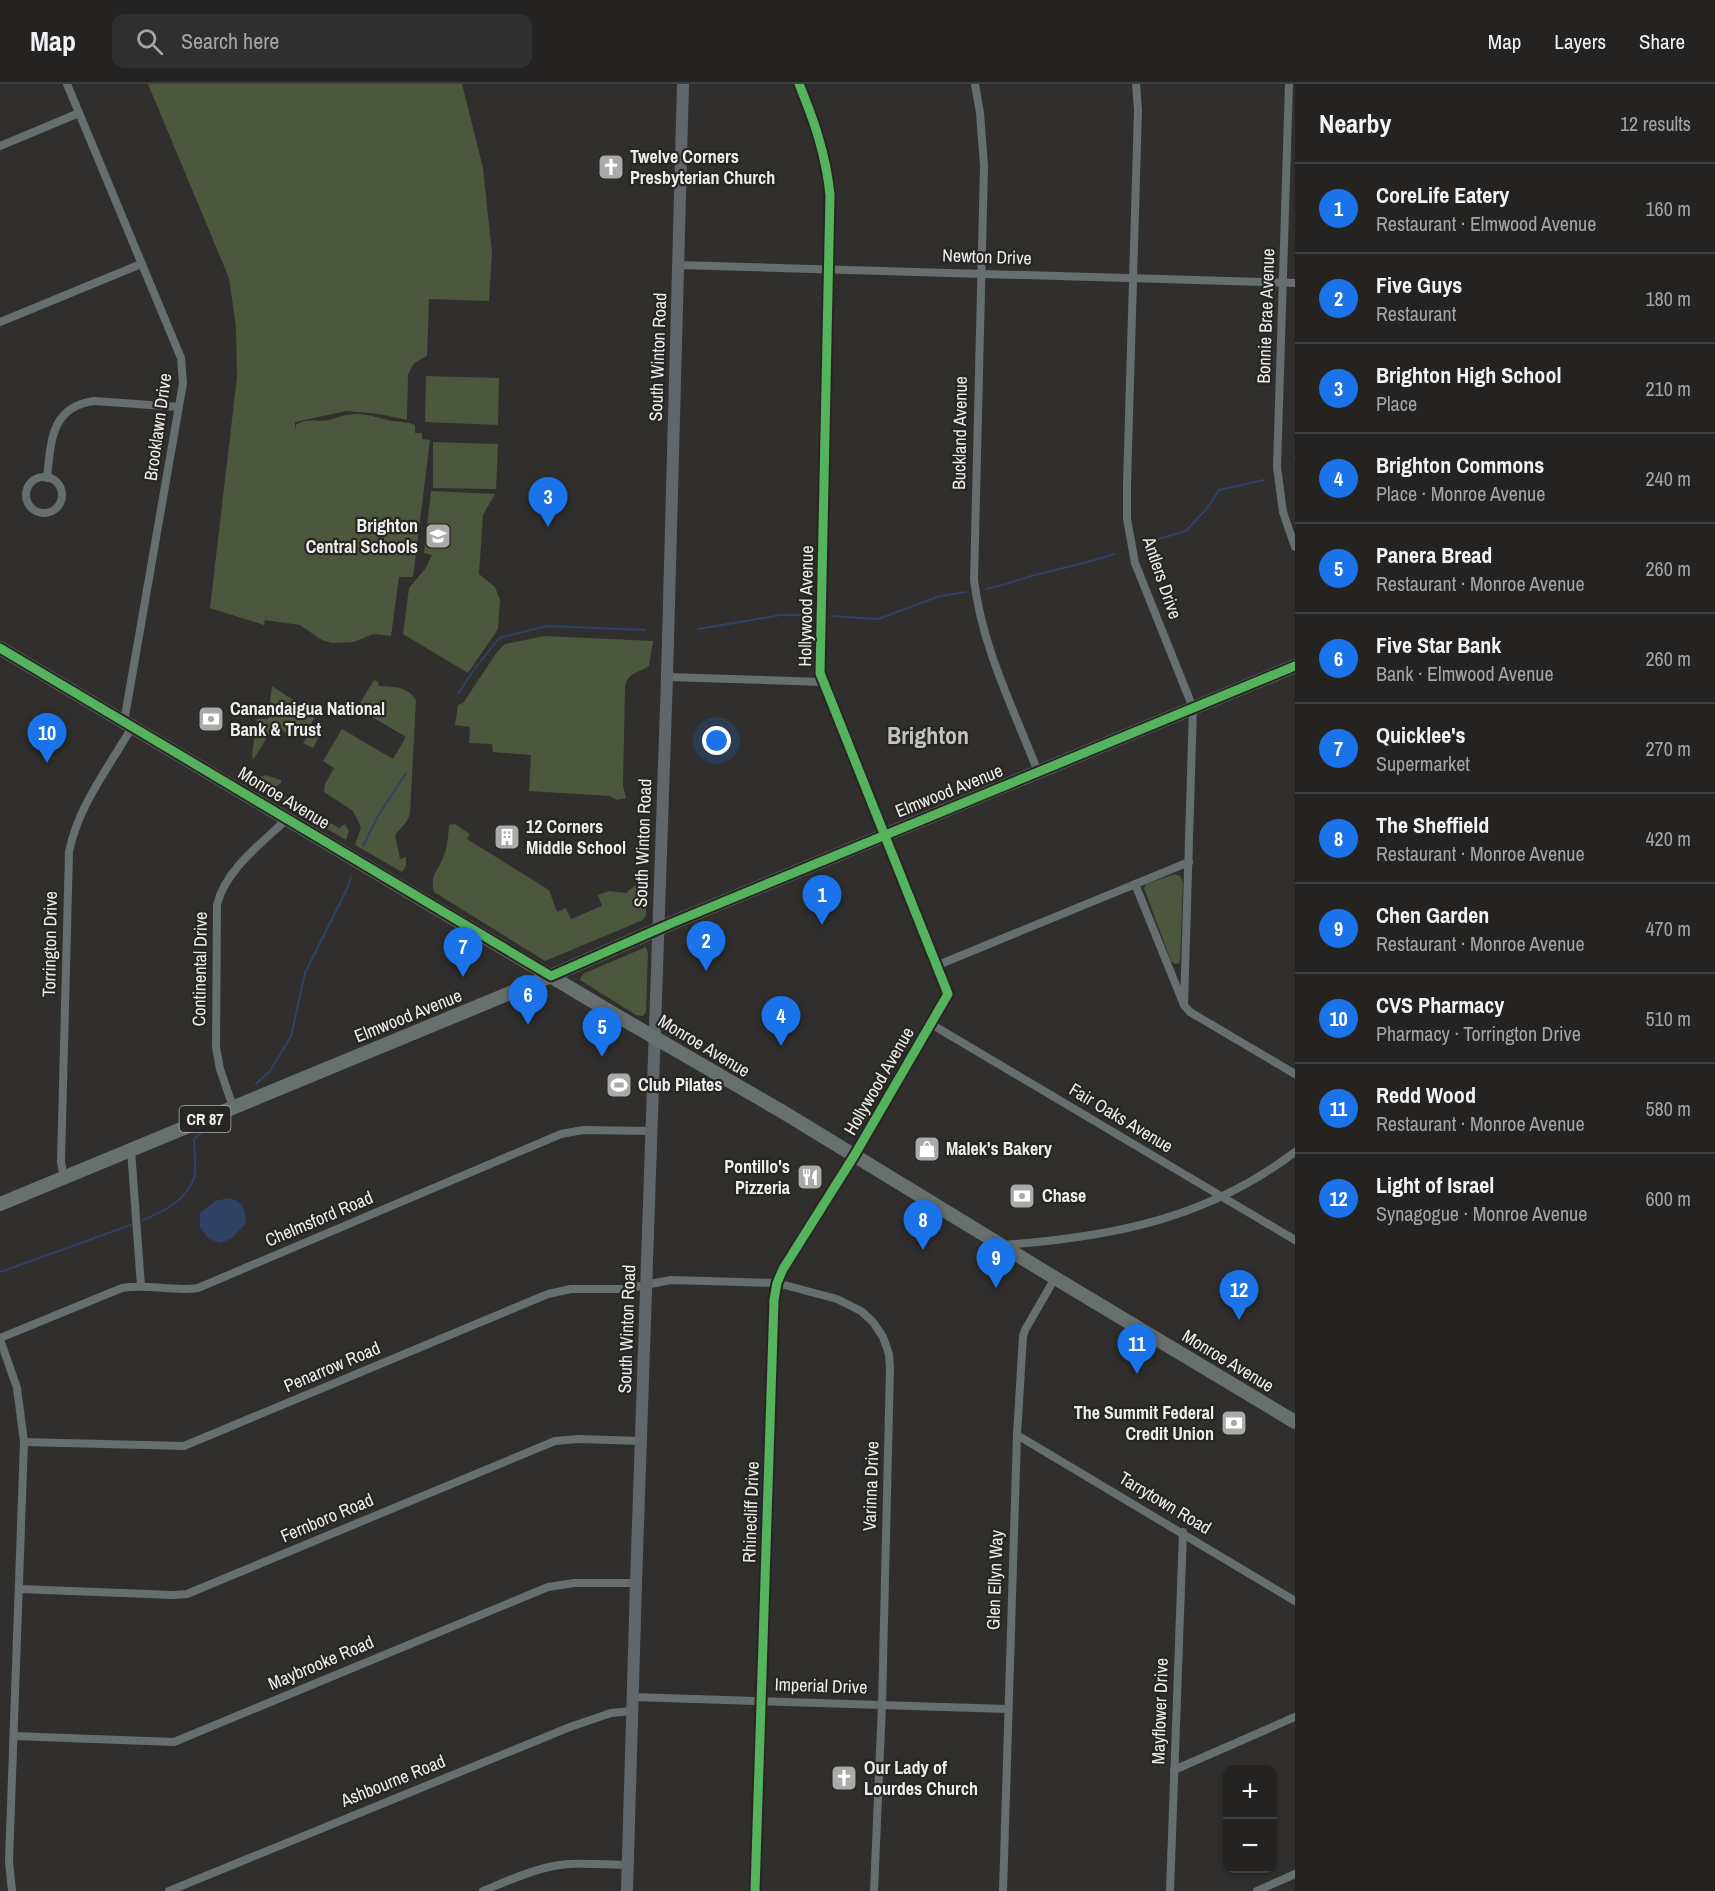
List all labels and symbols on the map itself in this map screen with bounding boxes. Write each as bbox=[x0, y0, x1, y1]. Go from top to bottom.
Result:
place label: Twelve Corners Presbyterian Church bbox=[630, 144, 775, 190]
church icon: Twelve Corners Presbyterian Church bbox=[596, 152, 626, 182]
street label: Newton Drive bbox=[942, 242, 1032, 271]
street label: Bonnie Brae Avenue bbox=[1251, 248, 1280, 384]
street label: South Winton Road bbox=[643, 292, 672, 422]
street label: Brooklawn Drive bbox=[138, 372, 177, 482]
street label: Buckland Avenue bbox=[946, 376, 973, 490]
pin: 3 bbox=[528, 478, 568, 527]
place label: Brighton Central Schools bbox=[306, 513, 418, 559]
school or university icon: Brighton Central Schools bbox=[423, 521, 453, 551]
street label: Antlers Drive bbox=[1136, 532, 1188, 622]
street label: Hollywood Avenue bbox=[792, 545, 819, 667]
place label: Canandaigua National Bank & Trust bbox=[230, 696, 385, 742]
bank icon: Canandaigua National Bank & Trust bbox=[196, 704, 226, 734]
pin: 10 bbox=[28, 714, 66, 763]
district label: Brighton bbox=[887, 719, 969, 751]
your location bbox=[702, 726, 731, 755]
street label: Elmwood Avenue bbox=[891, 758, 1006, 823]
street label: Monroe Avenue bbox=[234, 760, 335, 835]
street label: South Winton Road bbox=[628, 778, 657, 908]
place label: 12 Corners Middle School bbox=[526, 814, 626, 860]
building icon: 12 Corners Middle School bbox=[492, 822, 522, 852]
pin: 1 bbox=[802, 876, 842, 925]
street label: Torrington Drive bbox=[36, 891, 63, 997]
street label: Continental Drive bbox=[186, 911, 213, 1027]
pin: 2 bbox=[686, 922, 726, 971]
pin: 7 bbox=[444, 928, 482, 977]
pin: 6 bbox=[508, 976, 548, 1025]
street label: Elmwood Avenue bbox=[350, 983, 465, 1048]
pin: 4 bbox=[762, 996, 800, 1046]
pin: 5 bbox=[582, 1008, 622, 1057]
street label: Monroe Avenue bbox=[654, 1008, 755, 1083]
street label: Hollywood Avenue bbox=[837, 1022, 920, 1139]
sports icon: Club Pilates bbox=[604, 1070, 634, 1100]
place label: Club Pilates bbox=[638, 1072, 723, 1097]
street label: Fair Oaks Avenue bbox=[1065, 1077, 1178, 1158]
road number: CR 87 bbox=[180, 1106, 230, 1132]
shop icon: Malek's Bakery bbox=[912, 1134, 942, 1164]
place label: Malek's Bakery bbox=[946, 1136, 1053, 1161]
place label: Pontillo's Pizzeria bbox=[724, 1154, 791, 1200]
restaurant icon: Pontillo's Pizzeria bbox=[795, 1162, 825, 1192]
bank icon: Chase bbox=[1007, 1181, 1037, 1211]
place label: Chase bbox=[1042, 1183, 1086, 1208]
street label: Chelmsford Road bbox=[261, 1185, 377, 1252]
pin: 8 bbox=[904, 1200, 942, 1250]
pin: 9 bbox=[976, 1238, 1016, 1288]
street label: South Winton Road bbox=[612, 1264, 641, 1394]
pin: 12 bbox=[1220, 1270, 1258, 1320]
street label: Monroe Avenue bbox=[1178, 1323, 1279, 1398]
pin: 11 bbox=[1118, 1324, 1156, 1374]
street label: Penarrow Road bbox=[280, 1335, 384, 1398]
place label: The Summit Federal Credit Union bbox=[1074, 1400, 1214, 1446]
bank icon: The Summit Federal Credit Union bbox=[1219, 1408, 1249, 1438]
street label: Varinna Drive bbox=[856, 1441, 885, 1531]
street label: Rhinecliff Drive bbox=[736, 1461, 765, 1563]
street label: Tarrytown Road bbox=[1114, 1465, 1216, 1540]
street label: Fernboro Road bbox=[277, 1487, 377, 1548]
street label: Glen Ellyn Way bbox=[980, 1529, 1009, 1631]
street label: Maybrooke Road bbox=[264, 1629, 377, 1696]
street label: Mayflower Drive bbox=[1145, 1657, 1174, 1765]
street label: Imperial Drive bbox=[774, 1671, 868, 1700]
street label: Ashbourne Road bbox=[336, 1748, 449, 1813]
place label: Our Lady of Lourdes Church bbox=[864, 1755, 978, 1801]
church icon: Our Lady of Lourdes Church bbox=[829, 1763, 859, 1793]

